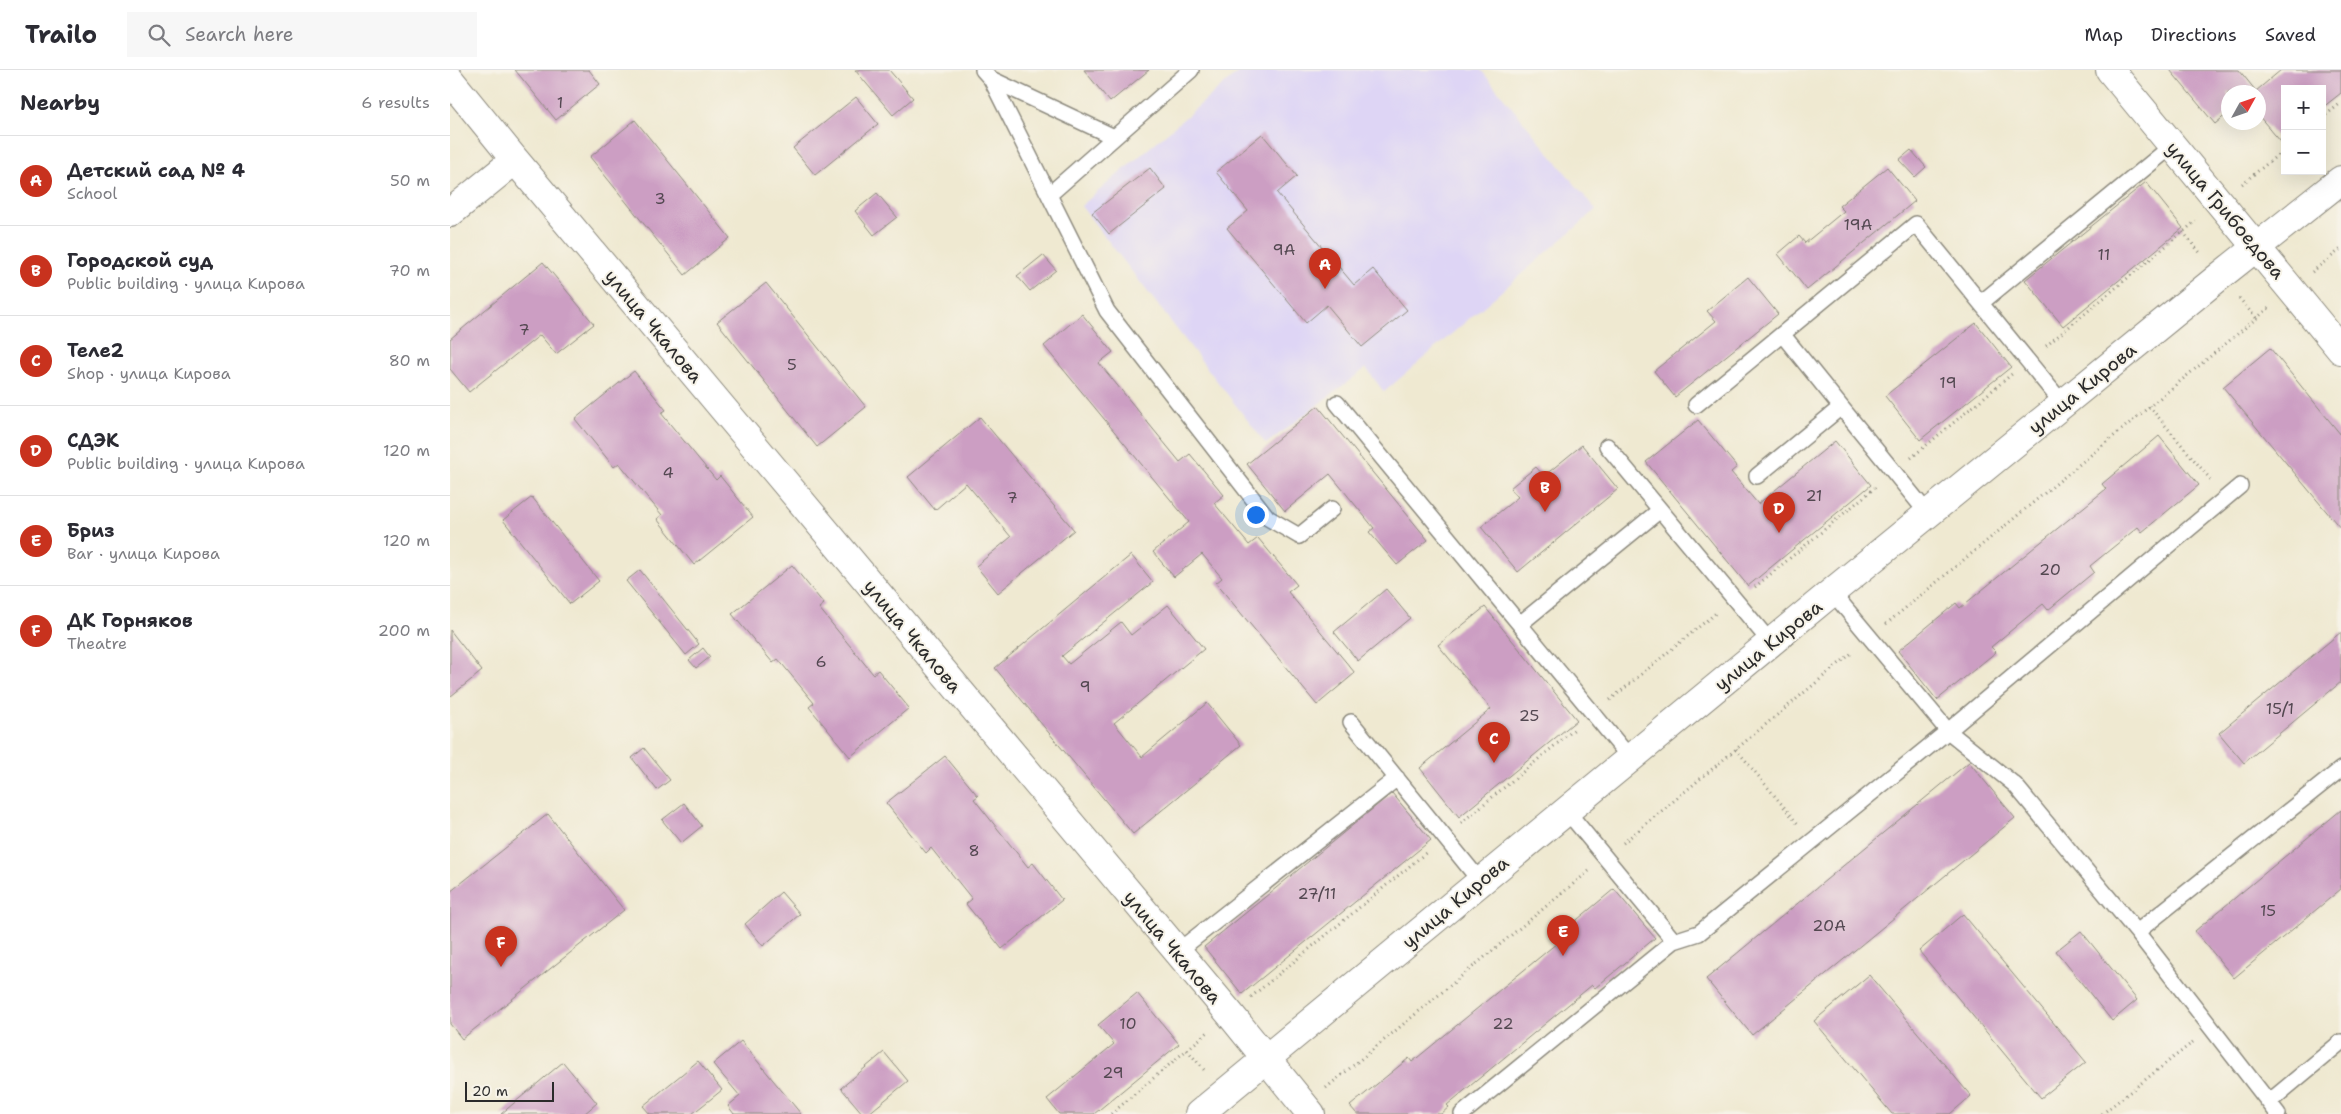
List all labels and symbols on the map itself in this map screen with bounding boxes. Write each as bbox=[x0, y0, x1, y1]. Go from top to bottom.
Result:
north arrow bbox=[2221, 85, 2266, 130]
house number: 1 bbox=[557, 92, 563, 113]
street label: улица Грибоедова bbox=[2161, 136, 2291, 285]
house number: 3 bbox=[654, 188, 666, 209]
house number: 19А bbox=[1844, 214, 1872, 235]
house number: 9А bbox=[1273, 239, 1295, 260]
house number: 11 bbox=[2098, 244, 2110, 265]
pin: A bbox=[1309, 248, 1341, 289]
street label: улица Чкалова bbox=[599, 264, 709, 388]
house number: 7 bbox=[518, 319, 530, 340]
street label: улица Кирова bbox=[2023, 337, 2142, 440]
house number: 5 bbox=[787, 354, 797, 375]
house number: 19 bbox=[1939, 372, 1957, 393]
house number: 4 bbox=[662, 462, 674, 483]
pin: B bbox=[1529, 471, 1561, 512]
house number: 21 bbox=[1805, 485, 1823, 506]
house number: 7 bbox=[1006, 487, 1018, 508]
pin: D bbox=[1763, 492, 1795, 533]
your location bbox=[1243, 502, 1269, 528]
house number: 20 bbox=[2039, 559, 2061, 580]
street label: улица Чкалова bbox=[858, 574, 968, 698]
street label: улица Кирова bbox=[1709, 594, 1828, 697]
house number: 6 bbox=[815, 651, 827, 672]
house number: 9 bbox=[1079, 676, 1091, 697]
house number: 15/1 bbox=[2266, 698, 2294, 719]
house number: 25 bbox=[1519, 705, 1539, 726]
pin: C bbox=[1478, 722, 1510, 763]
house number: 8 bbox=[968, 840, 980, 861]
street label: улица Кирова bbox=[1397, 850, 1514, 954]
house number: 27/11 bbox=[1298, 883, 1336, 904]
street label: улица Чкалова bbox=[1118, 885, 1228, 1009]
house number: 15 bbox=[2260, 900, 2276, 921]
pin: E bbox=[1547, 915, 1579, 956]
house number: 20А bbox=[1812, 915, 1846, 936]
pin: F bbox=[485, 926, 517, 967]
house number: 10 bbox=[1119, 1013, 1137, 1034]
house number: 22 bbox=[1492, 1013, 1514, 1034]
house number: 29 bbox=[1102, 1062, 1124, 1083]
scale bar bbox=[465, 1079, 554, 1102]

